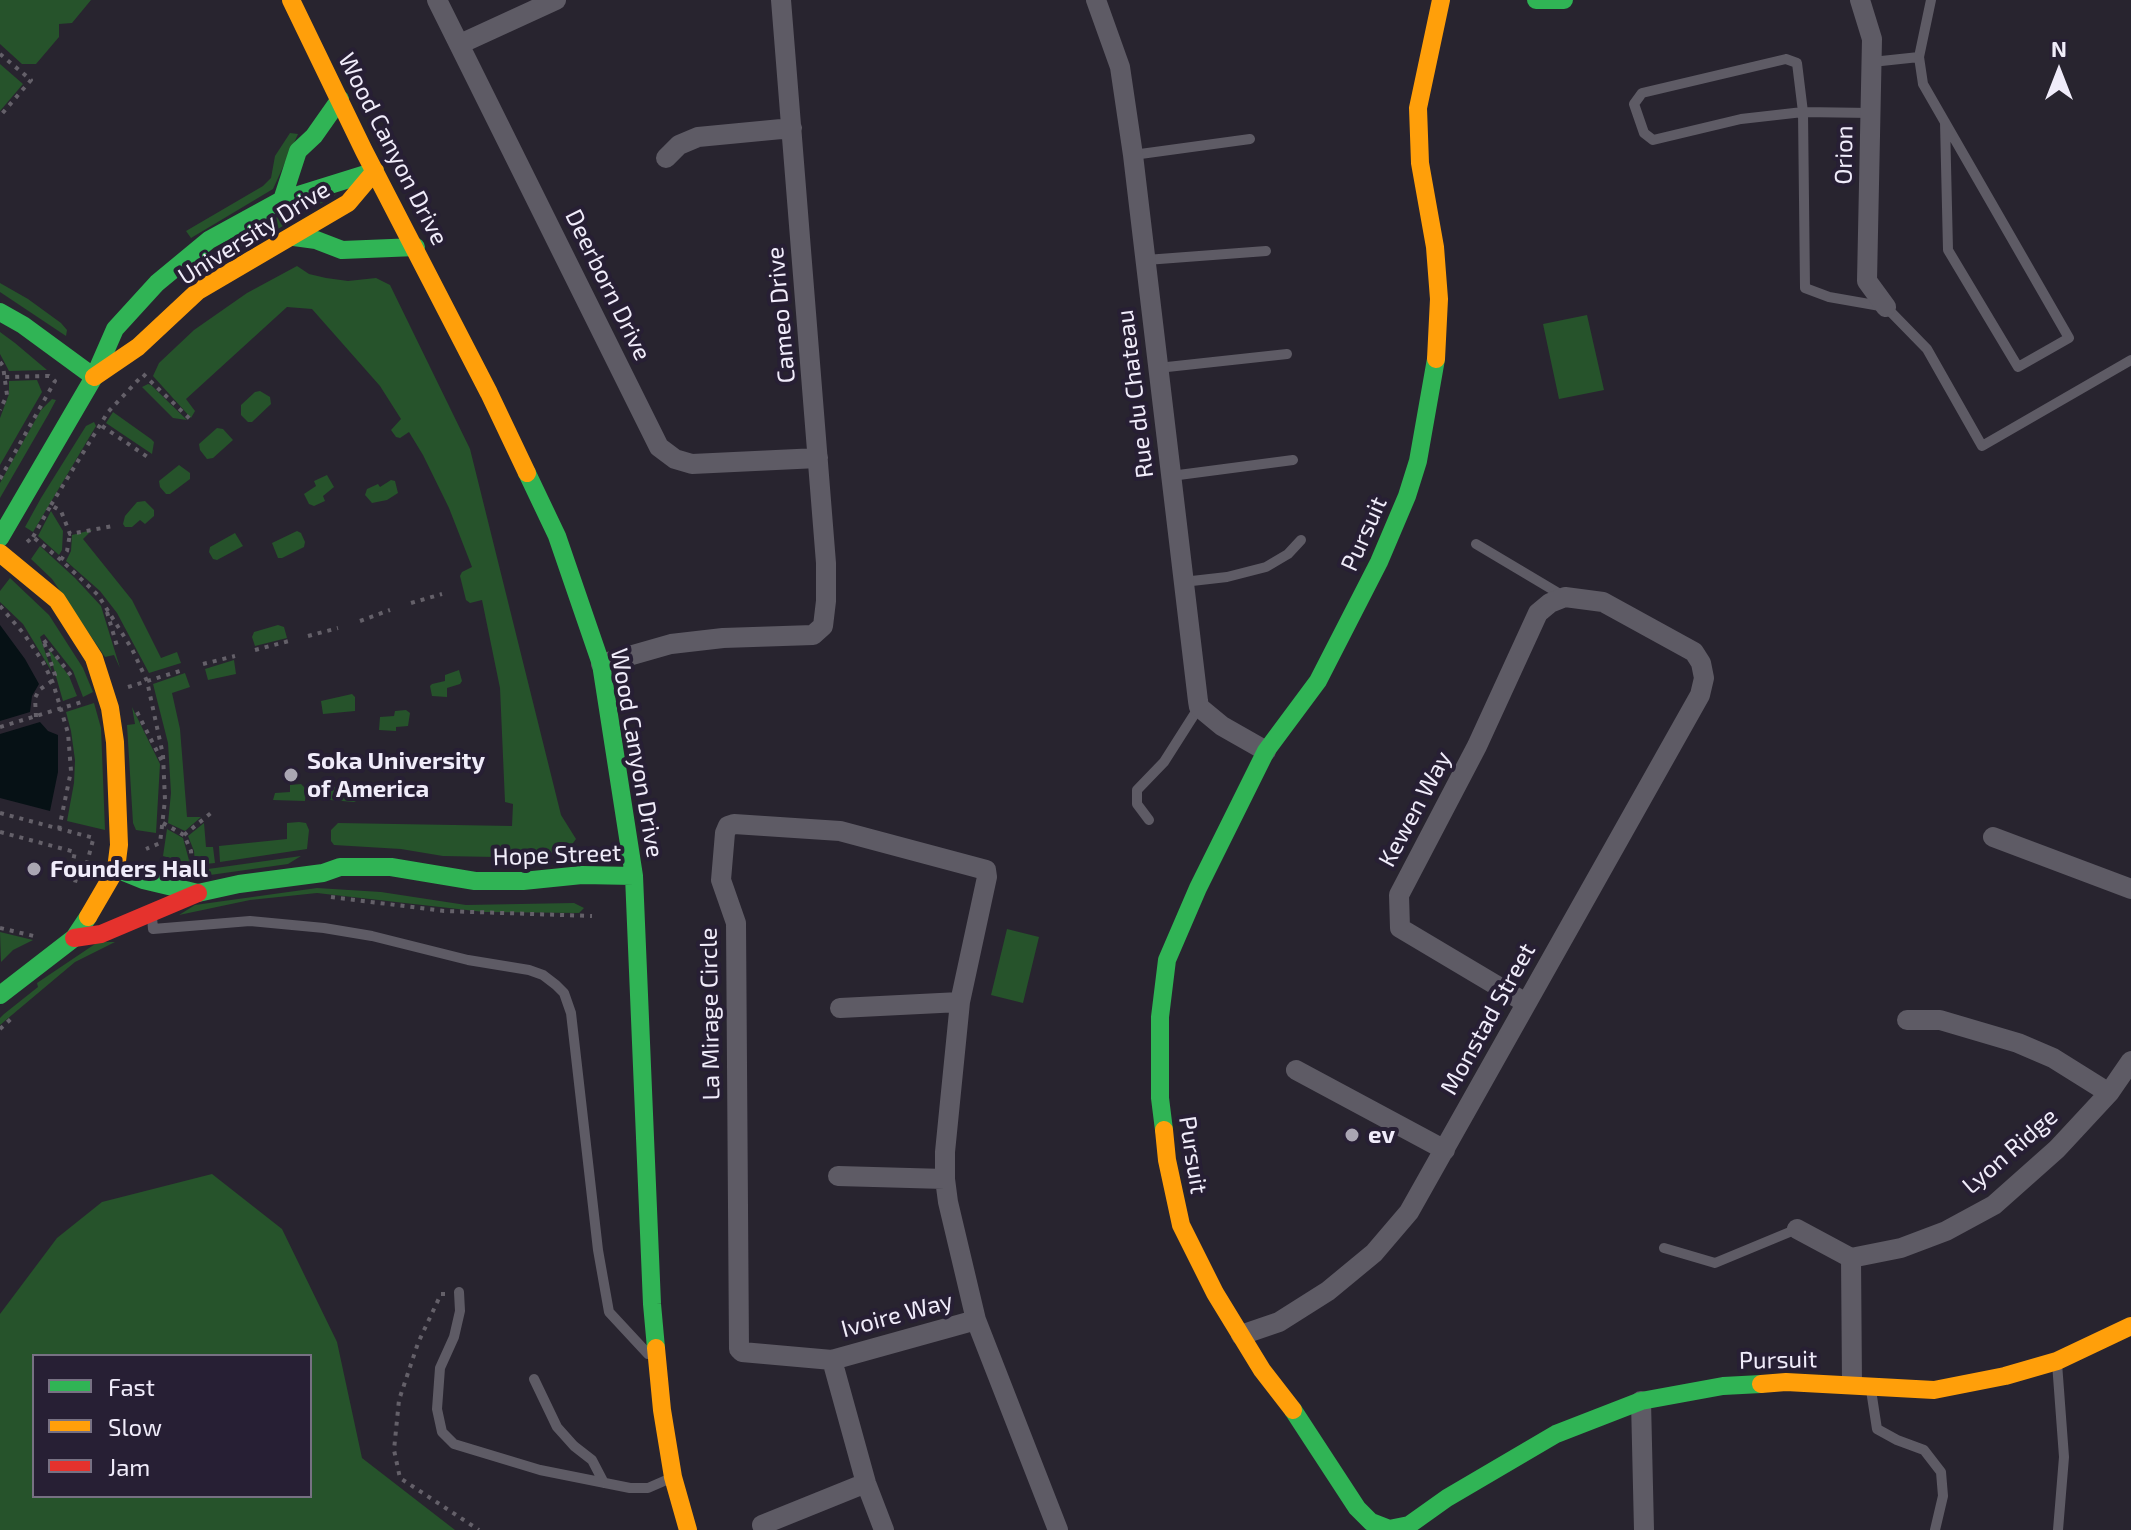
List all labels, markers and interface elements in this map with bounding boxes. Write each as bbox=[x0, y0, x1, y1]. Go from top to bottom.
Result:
north arrow bbox=[2019, 32, 2099, 112]
text: N bbox=[2051, 35, 2067, 61]
street label: Wood Canyon Drive bbox=[332, 48, 454, 250]
street label: Orion bbox=[1829, 125, 1859, 185]
street label: University Drive bbox=[173, 175, 335, 291]
street label: Deerborn Drive bbox=[559, 205, 657, 365]
street label: Cameo Drive bbox=[761, 246, 801, 384]
street label: Rue du Chateau bbox=[1110, 308, 1160, 480]
street label: Pursuit bbox=[1335, 492, 1393, 576]
street label: Wood Canyon Drive bbox=[604, 646, 670, 860]
street label: Kewen Way bbox=[1372, 746, 1458, 872]
place label: Soka University of America bbox=[307, 747, 485, 803]
marker: Soka University of America bbox=[282, 766, 300, 784]
street label: Hope Street bbox=[492, 838, 622, 872]
place label: Founders Hall bbox=[50, 855, 208, 883]
marker: Founders Hall bbox=[25, 860, 43, 878]
street label: La Mirage Circle bbox=[694, 927, 726, 1101]
street label: Monstad Street bbox=[1434, 938, 1542, 1100]
street label: Lyon Ridge bbox=[1956, 1102, 2064, 1200]
street label: Pursuit bbox=[1173, 1114, 1213, 1196]
place label: ev bbox=[1368, 1121, 1395, 1149]
marker: ev bbox=[1343, 1126, 1361, 1144]
street label: Ivoire Way bbox=[838, 1286, 956, 1344]
street label: Pursuit bbox=[1739, 1345, 1817, 1375]
legend bbox=[32, 1354, 312, 1498]
text: Fast bbox=[108, 1372, 155, 1401]
text: Slow bbox=[108, 1412, 162, 1441]
text: Jam bbox=[108, 1452, 150, 1481]

